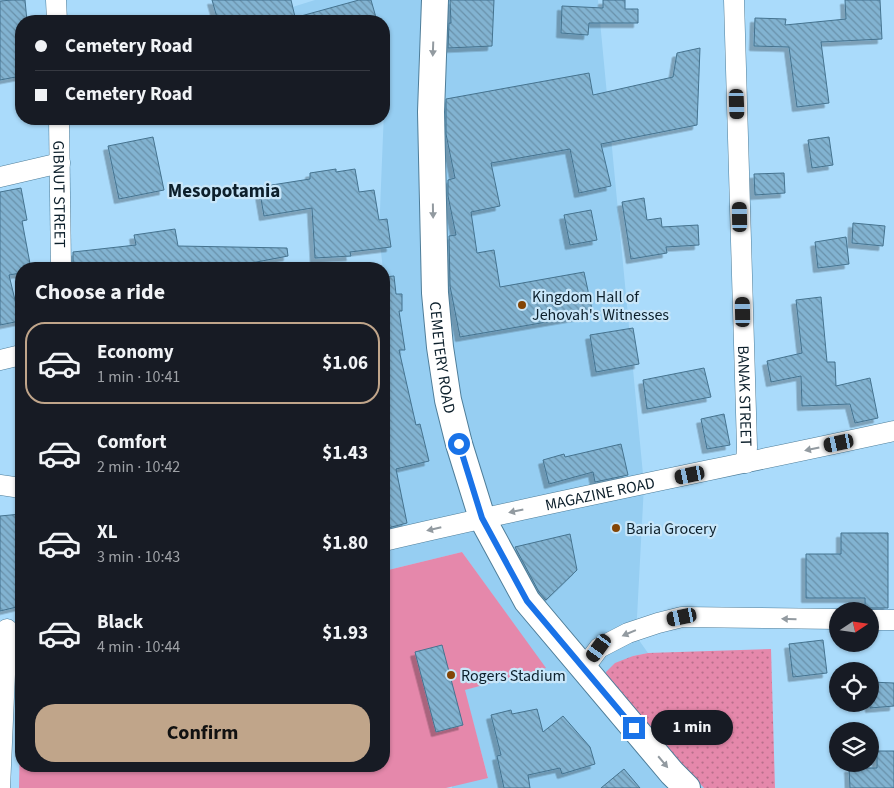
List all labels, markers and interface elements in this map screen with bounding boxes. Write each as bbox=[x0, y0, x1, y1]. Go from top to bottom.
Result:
text: Cemetery Road bbox=[65, 33, 193, 60]
one-way arrow bbox=[429, 41, 437, 57]
text: Cemetery Road bbox=[65, 81, 193, 108]
car bbox=[728, 89, 745, 119]
street label: GIBNUT STREET bbox=[47, 140, 71, 248]
district label: Mesopotamia bbox=[168, 178, 280, 205]
car bbox=[732, 202, 747, 232]
one-way arrow bbox=[429, 203, 437, 219]
text: Choose a ride bbox=[35, 276, 165, 308]
place label: Kingdom Hall of Jehovah's Witnesses bbox=[532, 286, 669, 326]
car bbox=[735, 297, 750, 327]
marker: Kingdom Hall of Jehovah's Witnesses bbox=[516, 299, 528, 311]
street label: CEMETERY ROAD bbox=[424, 301, 461, 416]
text: Economy bbox=[97, 339, 174, 366]
icon: car bbox=[37, 341, 82, 386]
street label: BANAK STREET bbox=[732, 345, 757, 447]
text: $1.06 bbox=[322, 350, 368, 377]
text: 1 min · 10:41 bbox=[97, 366, 180, 388]
text: Comfort bbox=[97, 429, 167, 456]
icon: car bbox=[37, 431, 82, 476]
route start bbox=[448, 433, 470, 455]
car bbox=[822, 433, 855, 453]
text: $1.43 bbox=[322, 440, 368, 467]
one-way arrow bbox=[804, 445, 820, 453]
text: 2 min · 10:42 bbox=[97, 456, 180, 478]
car bbox=[673, 465, 706, 485]
street label: MAGAZINE ROAD bbox=[543, 472, 657, 516]
one-way arrow bbox=[509, 507, 524, 515]
place label: Baria Grocery bbox=[626, 518, 717, 540]
text: XL bbox=[97, 519, 118, 546]
icon: car bbox=[37, 521, 82, 566]
marker: Baria Grocery bbox=[610, 522, 622, 534]
one-way arrow bbox=[427, 525, 442, 533]
text: $1.80 bbox=[322, 530, 368, 557]
text: 3 min · 10:43 bbox=[97, 546, 180, 568]
north arrow bbox=[829, 602, 879, 652]
map controls bbox=[829, 602, 879, 772]
car bbox=[665, 607, 698, 627]
text: Black bbox=[97, 609, 143, 636]
icon: car bbox=[37, 611, 82, 656]
one-way arrow bbox=[781, 615, 797, 623]
text: $1.93 bbox=[322, 620, 368, 647]
one-way arrow bbox=[622, 630, 636, 638]
car bbox=[584, 631, 613, 665]
text: 4 min · 10:44 bbox=[97, 636, 180, 658]
button: locate bbox=[829, 662, 879, 712]
place label: Rogers Stadium bbox=[461, 665, 566, 687]
marker: Rogers Stadium bbox=[445, 669, 457, 681]
button: Confirm bbox=[35, 704, 370, 762]
callout: 1 min bbox=[652, 710, 734, 746]
text: 1 min bbox=[673, 716, 711, 738]
route end bbox=[623, 717, 645, 739]
button: layers bbox=[829, 722, 879, 772]
one-way arrow bbox=[657, 755, 668, 768]

